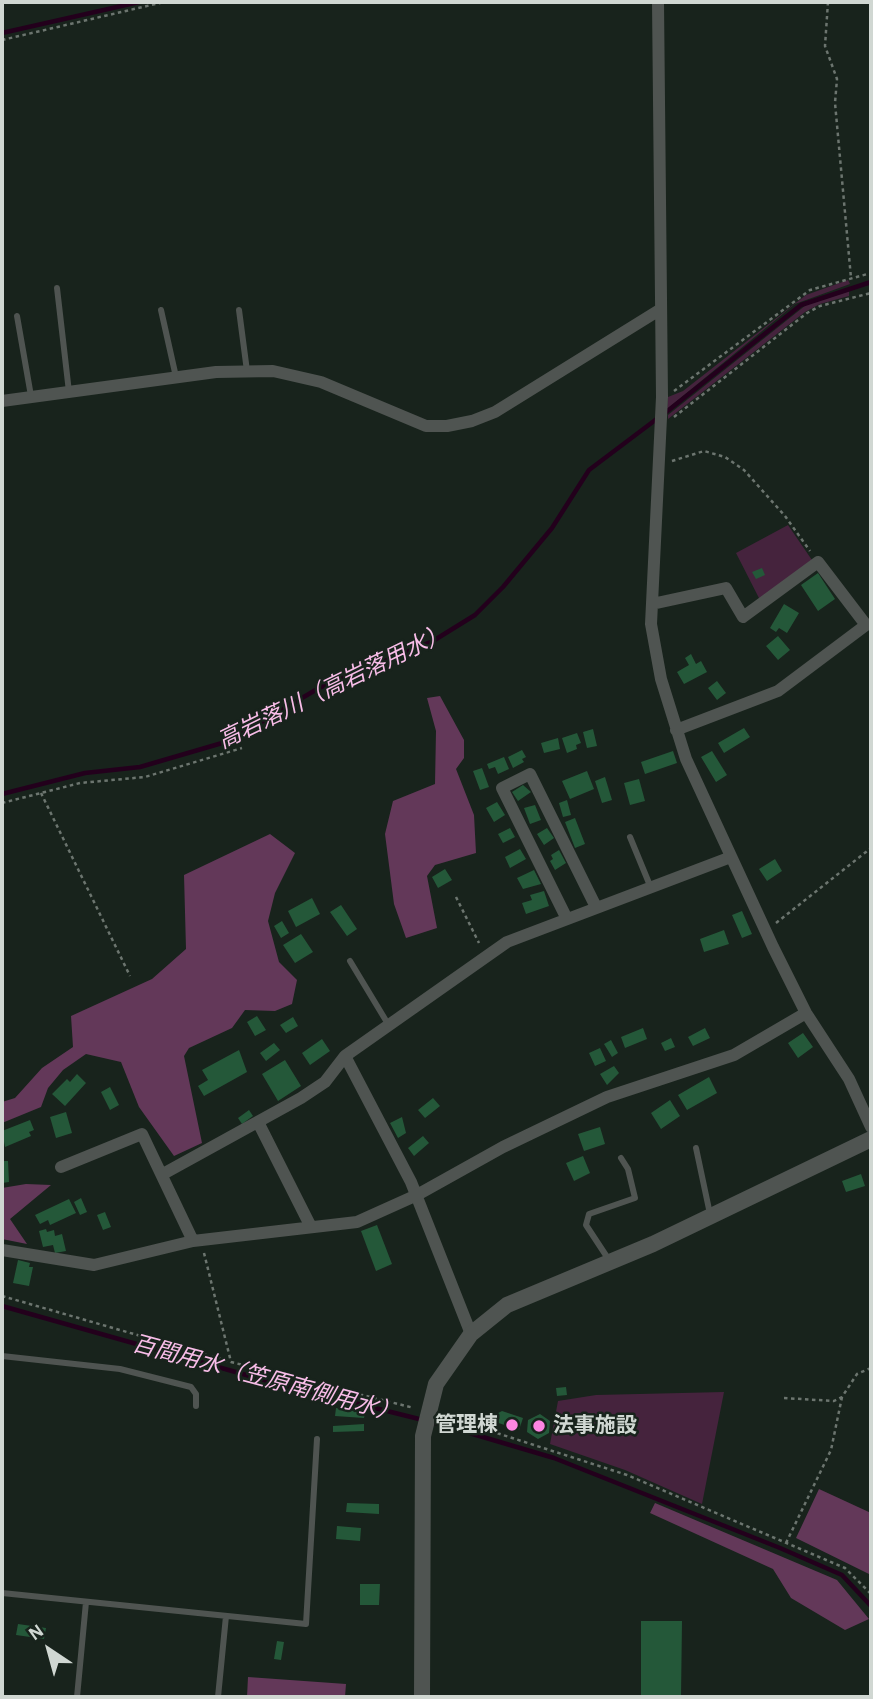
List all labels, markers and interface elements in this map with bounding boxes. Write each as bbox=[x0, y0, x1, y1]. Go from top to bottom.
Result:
water label: 高岩落川（高岩落用水） bbox=[213, 619, 453, 755]
water label: 百間用水（笠原南側用水） bbox=[129, 1330, 403, 1428]
place label: 管理棟 bbox=[435, 1412, 498, 1438]
place label: 法事施設 bbox=[553, 1413, 637, 1439]
marker: 管理棟 bbox=[504, 1417, 520, 1433]
marker: 法事施設 bbox=[531, 1418, 547, 1434]
north arrow bbox=[14, 1615, 84, 1685]
text: N bbox=[25, 1621, 47, 1644]

